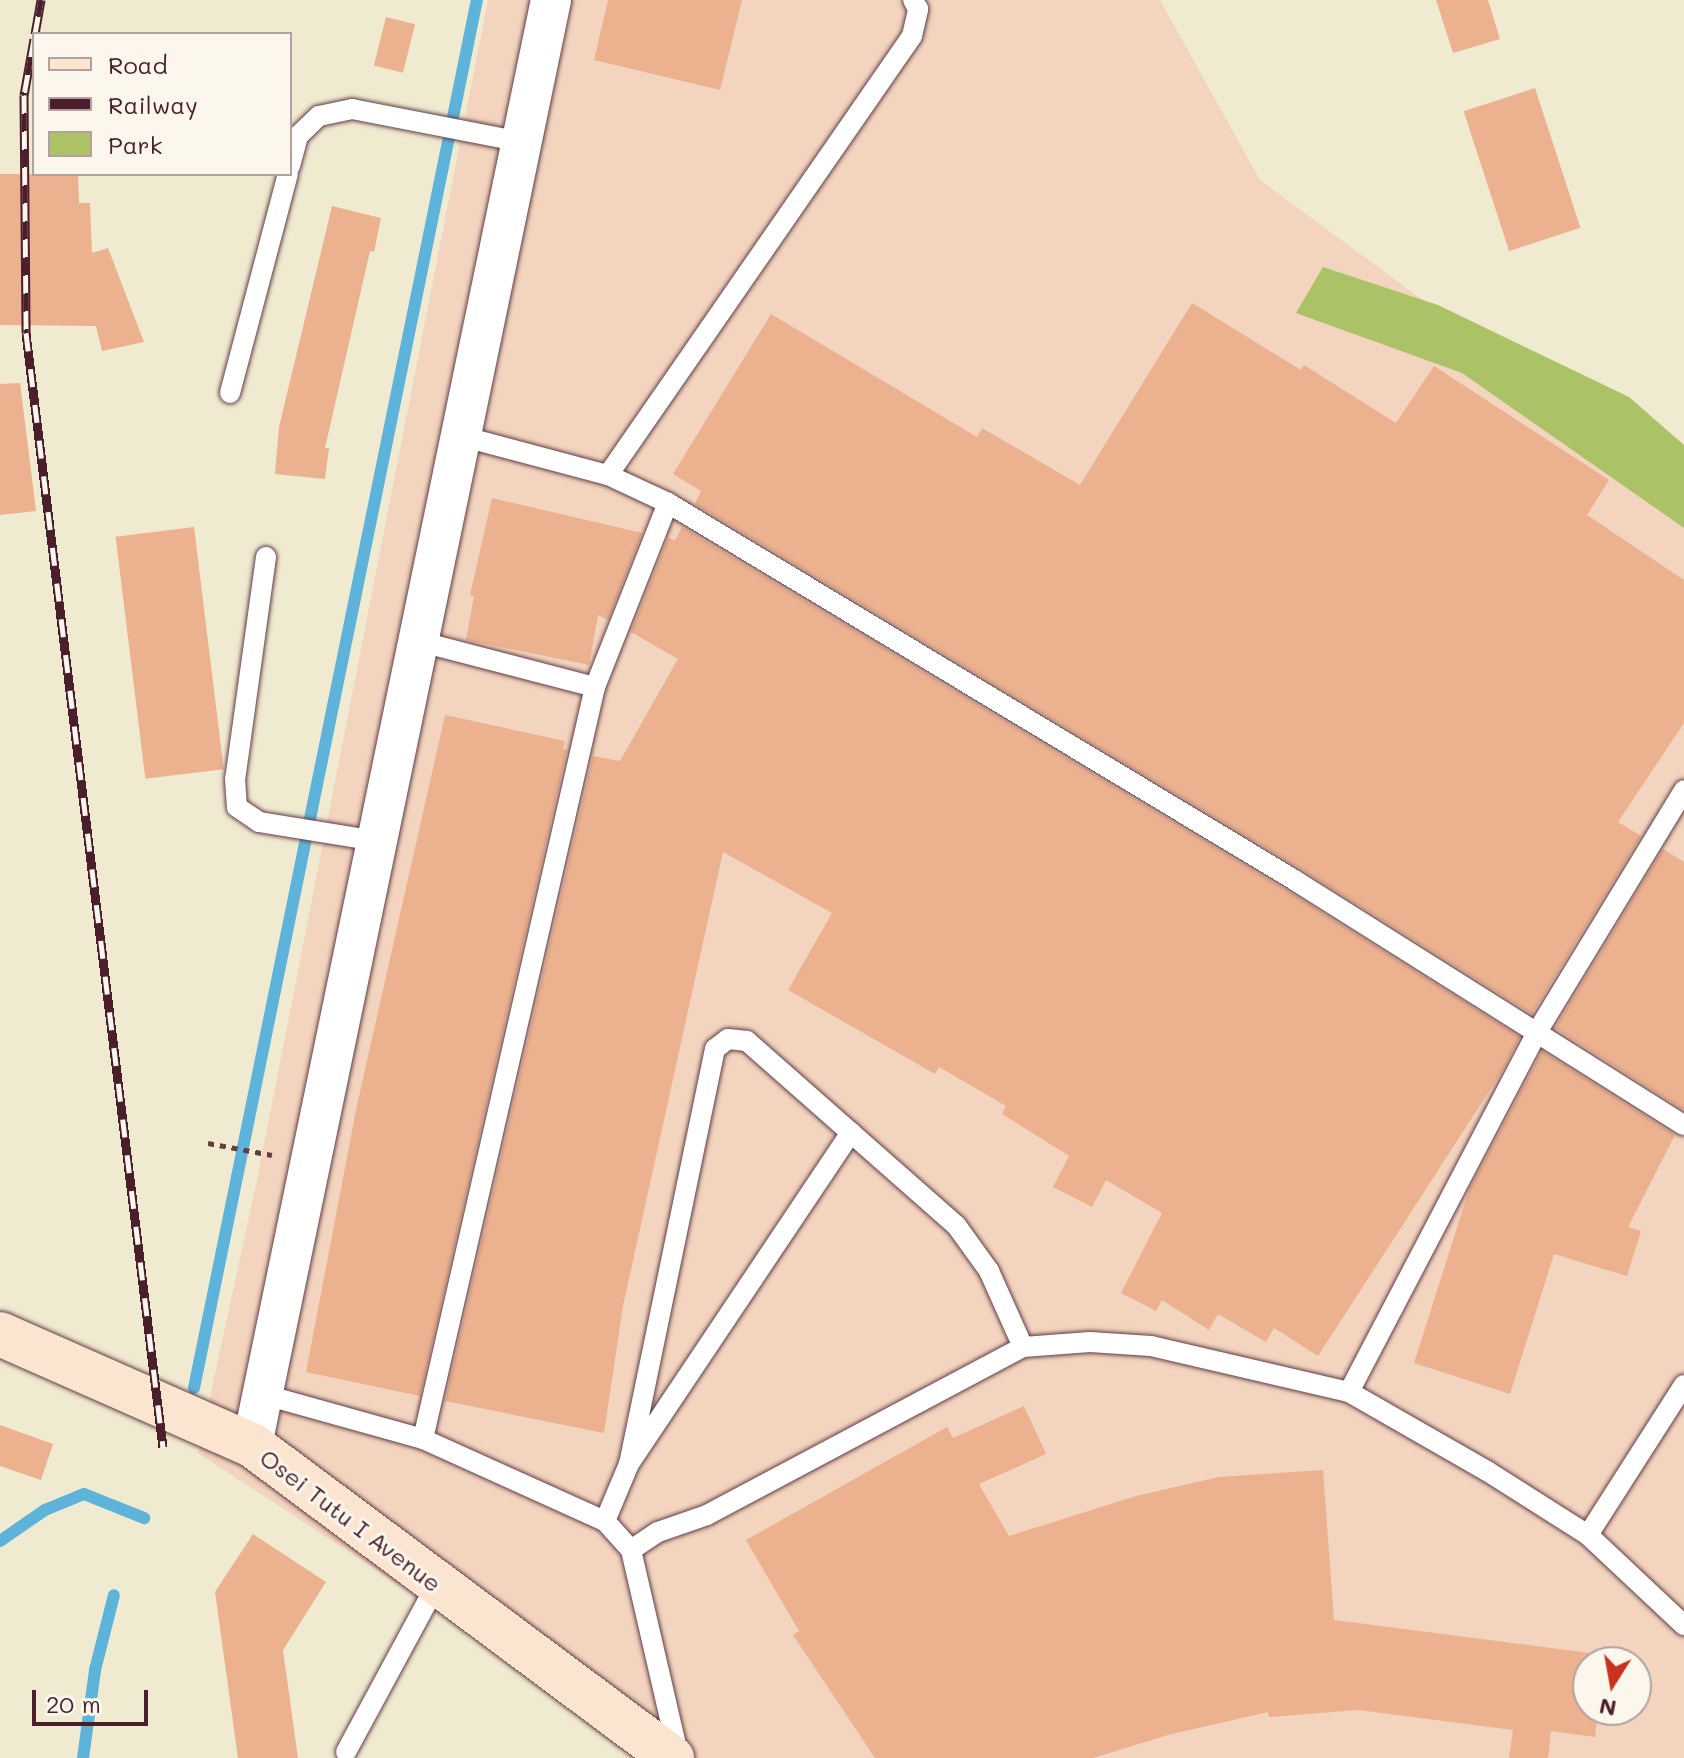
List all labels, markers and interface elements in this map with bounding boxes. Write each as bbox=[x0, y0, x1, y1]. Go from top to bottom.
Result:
legend bbox=[32, 32, 292, 176]
text: Road bbox=[108, 49, 168, 80]
text: Railway bbox=[108, 89, 198, 120]
text: Park bbox=[108, 129, 162, 160]
street label: Osei Tutu I Avenue bbox=[255, 1442, 447, 1598]
north arrow bbox=[1572, 1646, 1652, 1726]
scale bar bbox=[36, 1674, 152, 1724]
text: 20 m bbox=[46, 1688, 101, 1719]
text: N bbox=[1597, 1692, 1619, 1724]

